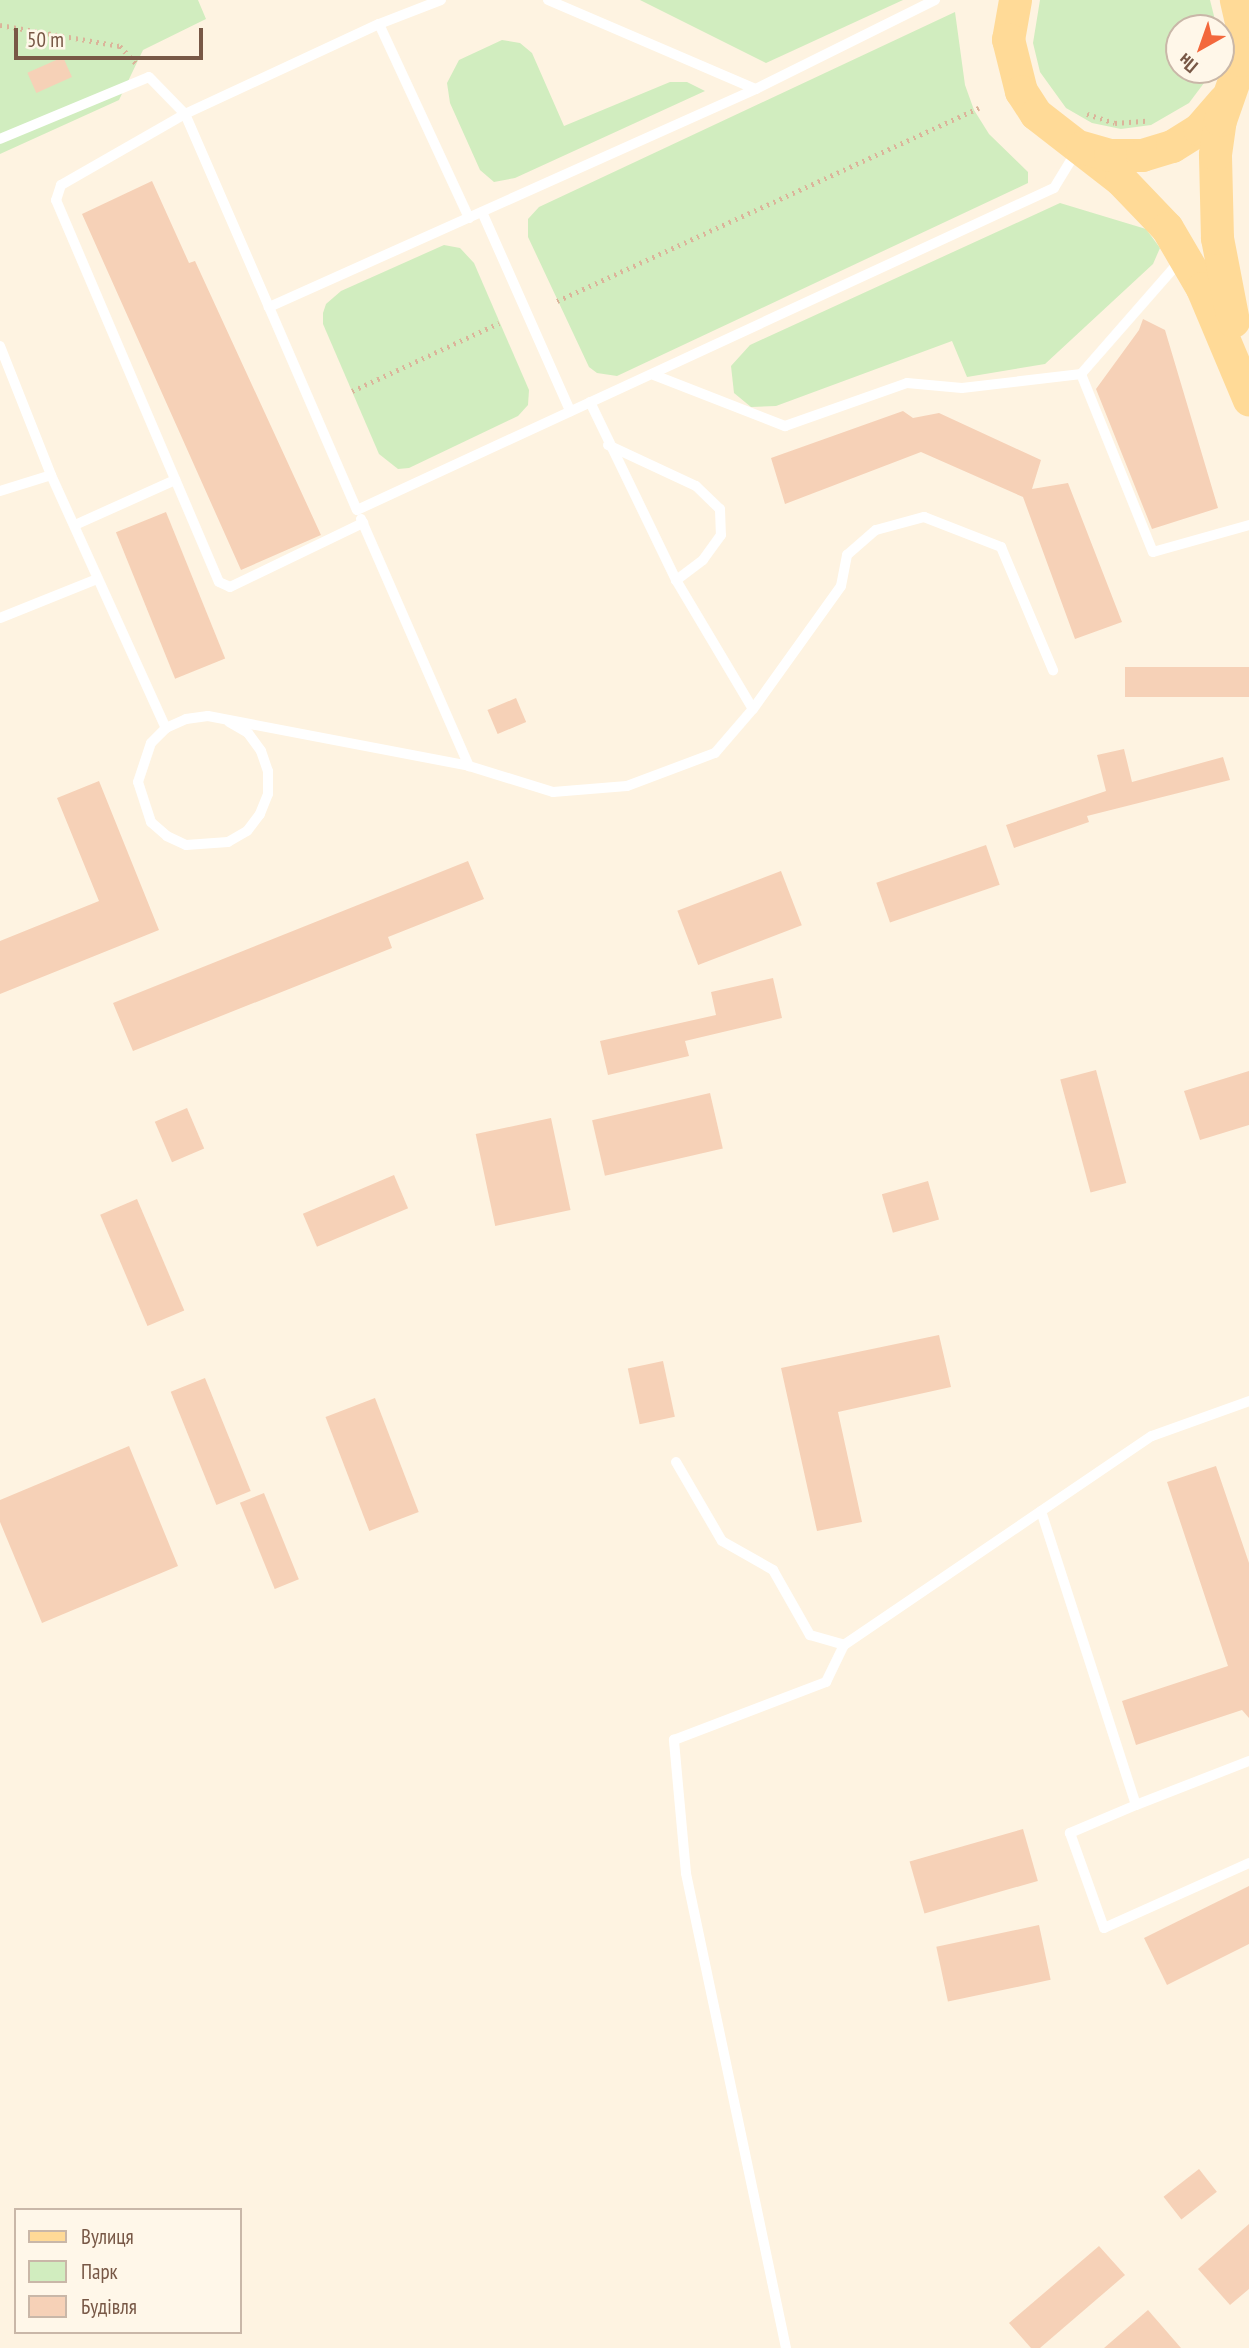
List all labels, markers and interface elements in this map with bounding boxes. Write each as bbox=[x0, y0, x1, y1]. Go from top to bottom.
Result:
scale bar bbox=[18, 14, 206, 58]
north arrow bbox=[1165, 14, 1235, 84]
text: 50 m bbox=[27, 26, 64, 53]
text: Пн bbox=[1173, 48, 1203, 79]
legend bbox=[14, 2208, 242, 2334]
text: Вулиця bbox=[81, 2223, 134, 2250]
text: Парк bbox=[81, 2258, 118, 2285]
text: Будівля bbox=[81, 2293, 137, 2320]

